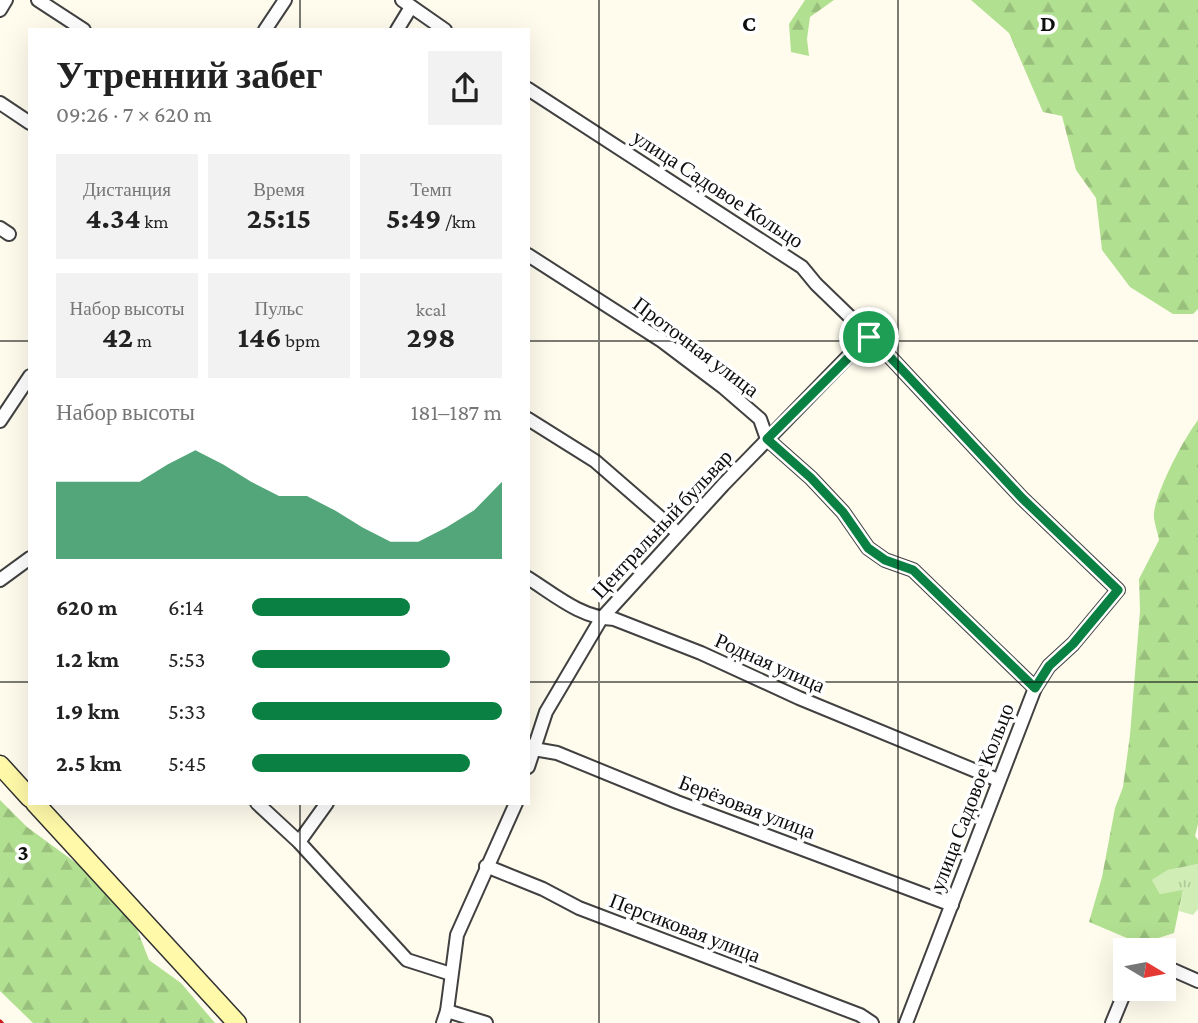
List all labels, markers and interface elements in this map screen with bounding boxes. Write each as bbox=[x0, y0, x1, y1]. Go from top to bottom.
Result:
text: C bbox=[742, 10, 756, 36]
text: D bbox=[1040, 10, 1056, 36]
button: share bbox=[428, 51, 502, 125]
text: Утренний забег bbox=[56, 54, 323, 96]
text: 09:26 · 7 × 620 m bbox=[56, 101, 212, 127]
street label: улица Садовое Кольцо bbox=[628, 125, 808, 253]
text: Дистанция bbox=[83, 179, 171, 200]
text: Время bbox=[253, 179, 305, 200]
text: Темп bbox=[410, 179, 452, 200]
text: 4.34 bbox=[85, 201, 141, 234]
text: 25:15 bbox=[247, 201, 311, 234]
text: 5:49 bbox=[386, 201, 441, 234]
text: km bbox=[141, 211, 169, 232]
text: /km bbox=[441, 211, 476, 232]
street label: Проточная улица bbox=[628, 292, 764, 403]
text: Набор высоты bbox=[70, 298, 184, 319]
text: Пульс bbox=[255, 298, 303, 319]
text: kcal bbox=[416, 299, 446, 320]
pin bbox=[839, 307, 899, 367]
icon: arrive bbox=[850, 318, 888, 356]
text: 42 bbox=[102, 320, 133, 353]
text: 146 bbox=[238, 320, 282, 353]
text: 298 bbox=[407, 320, 456, 353]
text: m bbox=[133, 330, 152, 351]
text: bpm bbox=[282, 330, 320, 351]
text: Набор высоты bbox=[56, 399, 195, 425]
text: 181–187 m bbox=[411, 399, 502, 425]
street label: Центральный бульвар bbox=[587, 445, 737, 603]
text: 620 m bbox=[56, 594, 118, 620]
text: 6:14 bbox=[168, 594, 204, 620]
street label: Родная улица bbox=[711, 628, 829, 698]
text: 1.2 km bbox=[56, 646, 119, 672]
text: 5:53 bbox=[168, 646, 206, 672]
text: 1.9 km bbox=[56, 698, 120, 724]
text: 5:33 bbox=[168, 698, 206, 724]
street label: улица Садовое Кольцо bbox=[925, 700, 1019, 894]
text: 2.5 km bbox=[56, 750, 122, 776]
text: 5:45 bbox=[168, 750, 207, 776]
street label: Берёзовая улица bbox=[675, 770, 819, 844]
text: 3 bbox=[17, 839, 29, 865]
street label: Персиковая улица bbox=[606, 888, 764, 968]
north arrow bbox=[1113, 938, 1176, 1001]
map controls bbox=[1113, 938, 1176, 1001]

